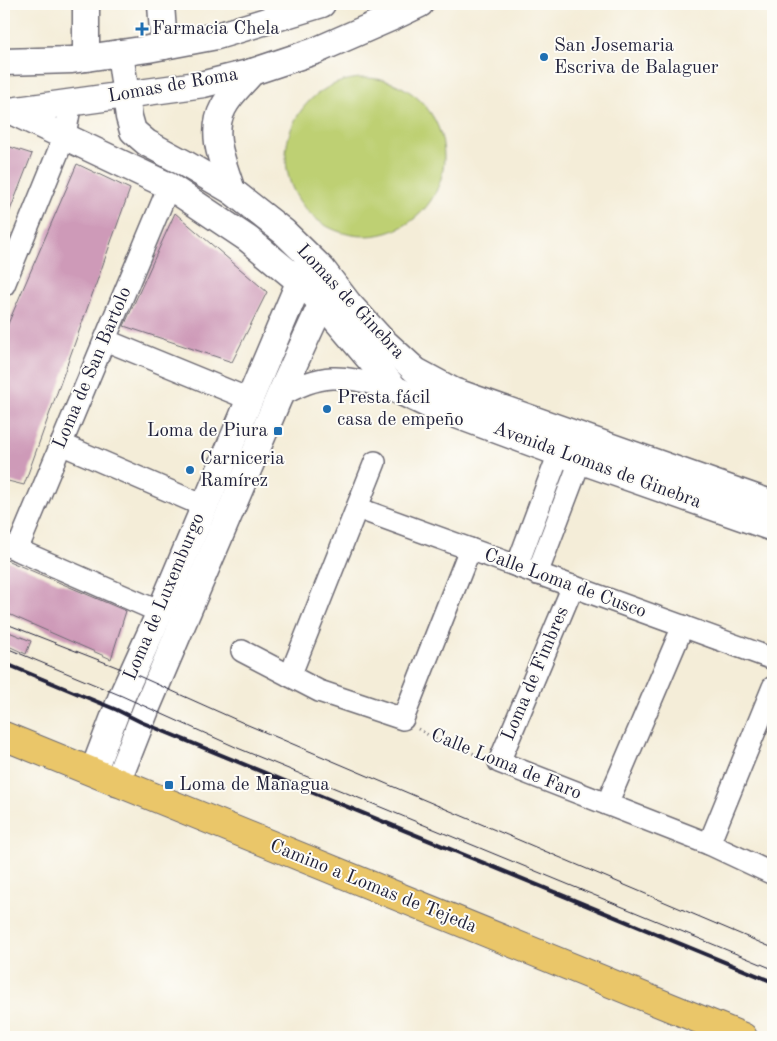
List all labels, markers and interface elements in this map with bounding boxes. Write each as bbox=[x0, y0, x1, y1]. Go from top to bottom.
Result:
place label: Farmacia Chela bbox=[152, 20, 280, 39]
marker: Farmacia Chela bbox=[136, 23, 148, 35]
place label: San Josemaria Escriva de Balaguer bbox=[554, 37, 719, 78]
marker: San Josemaria Escriva de Balaguer bbox=[538, 51, 550, 63]
street label: Lomas de Roma bbox=[107, 65, 240, 107]
street label: Lomas de Ginebra bbox=[292, 241, 408, 363]
street label: Loma de San Bartolo bbox=[50, 284, 136, 452]
place label: Presta fácil casa de empeño bbox=[337, 389, 464, 430]
marker: Presta fácil casa de empeño bbox=[321, 403, 333, 415]
street label: Avenida Lomas de Ginebra bbox=[490, 419, 704, 513]
place label: Loma de Piura bbox=[147, 422, 269, 441]
marker: Loma de Piura bbox=[272, 425, 284, 437]
place label: Carniceria Ramírez bbox=[200, 450, 285, 491]
marker: Carniceria Ramírez bbox=[184, 464, 196, 476]
street label: Loma de Luxemburgo bbox=[121, 511, 209, 683]
street label: Calle Loma de Cusco bbox=[481, 546, 649, 622]
street label: Loma de Fimbres bbox=[499, 604, 573, 744]
street label: Calle Loma de Faro bbox=[428, 726, 584, 804]
place label: Loma de Managua bbox=[179, 776, 330, 795]
marker: Loma de Managua bbox=[163, 779, 175, 791]
street label: Camino a Lomas de Tejeda bbox=[267, 837, 480, 937]

